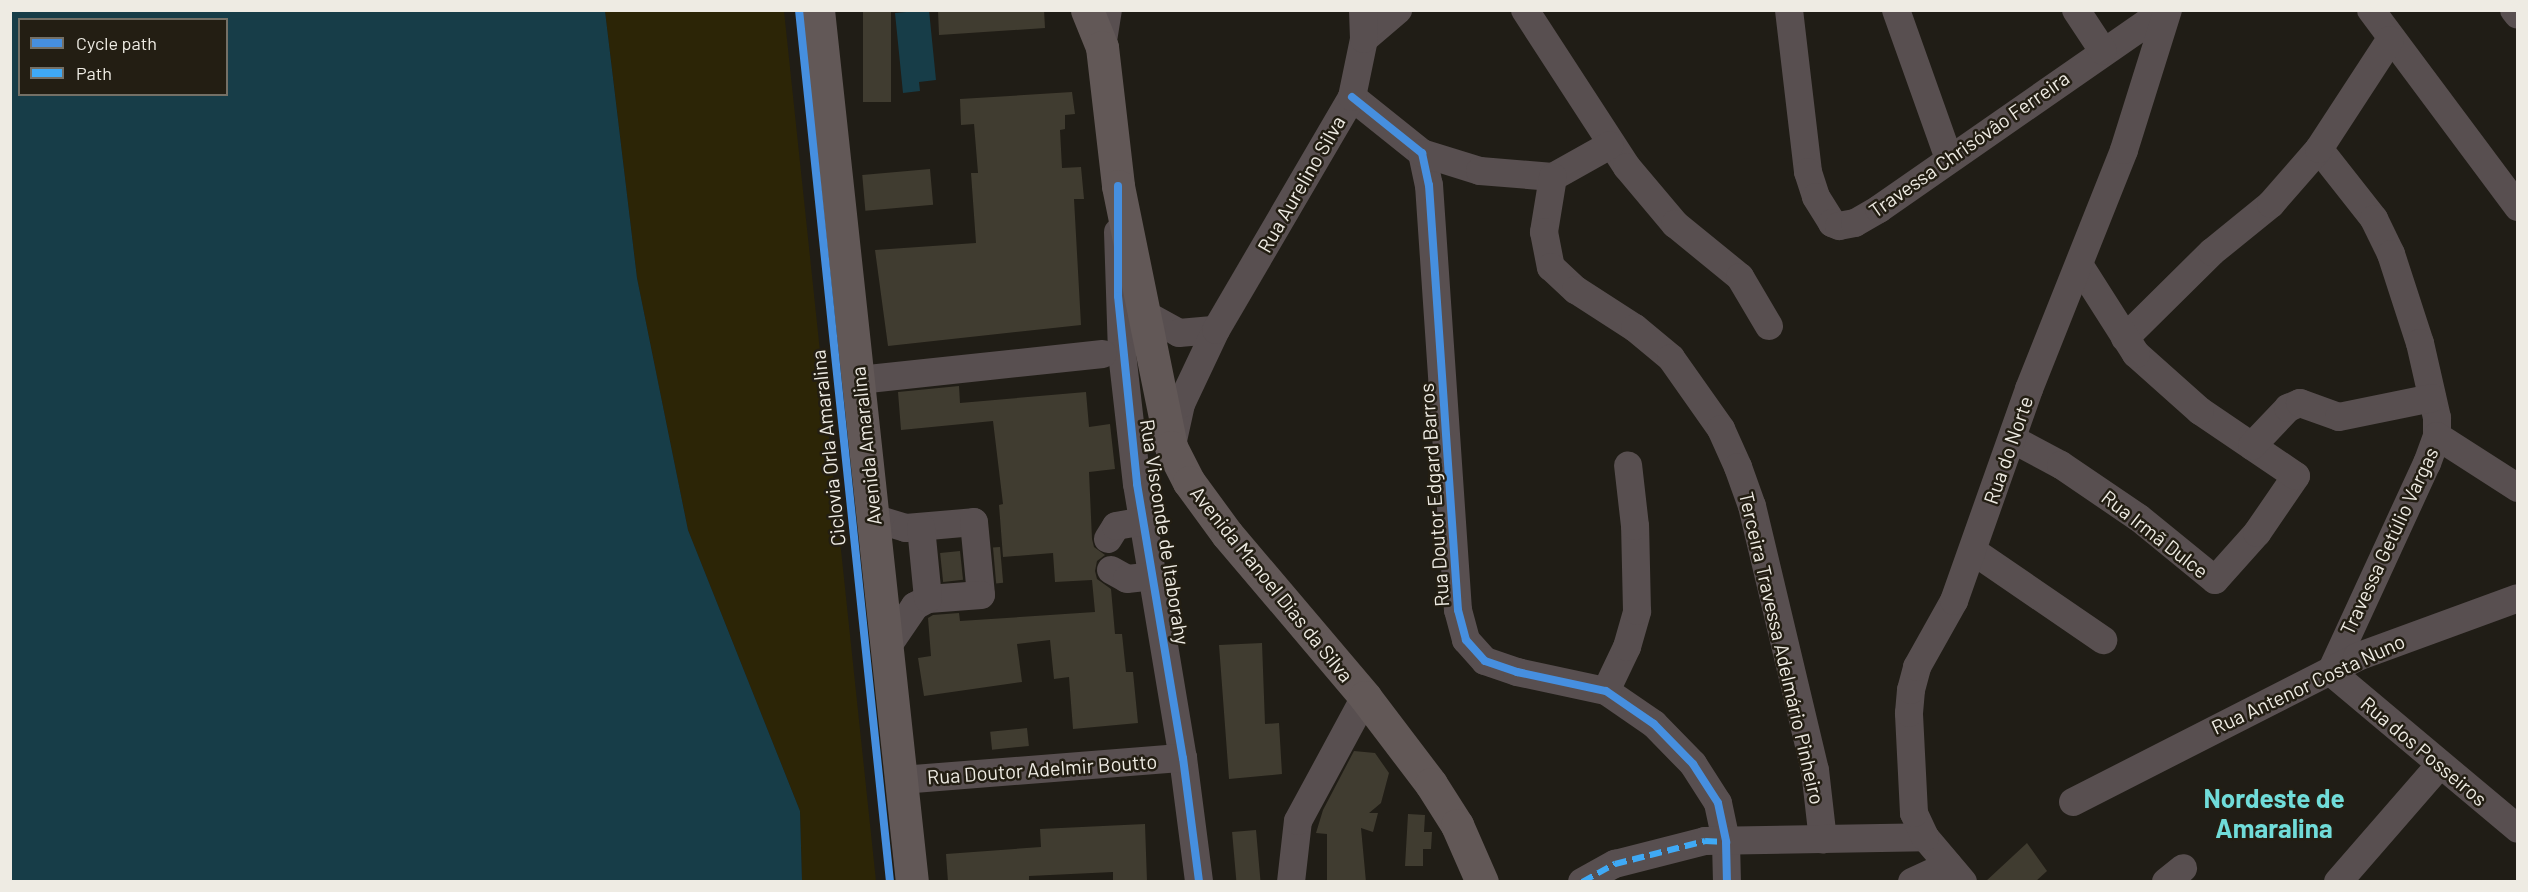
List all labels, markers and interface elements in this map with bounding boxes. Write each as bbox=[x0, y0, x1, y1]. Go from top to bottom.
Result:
legend bbox=[18, 18, 228, 96]
text: Cycle path bbox=[76, 32, 157, 54]
text: Path bbox=[76, 62, 112, 84]
street label: Travessa Chrisóvâo Ferreira bbox=[1864, 66, 2074, 222]
street label: Rua Aurelino Silva bbox=[1252, 111, 1350, 257]
street label: Ciclovia Orla Amaralina bbox=[806, 349, 850, 547]
street label: Avenida Amaralina bbox=[846, 365, 886, 527]
street label: Rua Doutor Edgard Barros bbox=[1414, 382, 1454, 608]
street label: Rua do Norte bbox=[1978, 393, 2038, 507]
street label: Rua Visconde de Itaborahy bbox=[1135, 417, 1195, 647]
street label: Travessa Getúlio Vargas bbox=[2335, 443, 2443, 639]
street label: Avenida Manoel Dias da Silva bbox=[1186, 481, 1358, 687]
street label: Rua Irmã Dulce bbox=[2097, 485, 2213, 583]
street label: Terceira Travessa Adelmário Pinheiro bbox=[1734, 489, 1830, 807]
street label: Rua Antenor Costa Nuno bbox=[2208, 629, 2408, 739]
street label: Rua dos Posseiros bbox=[2356, 691, 2492, 811]
street label: Rua Doutor Adelmir Boutto bbox=[926, 749, 1158, 789]
district label: Nordeste de Amaralina bbox=[2203, 782, 2345, 844]

